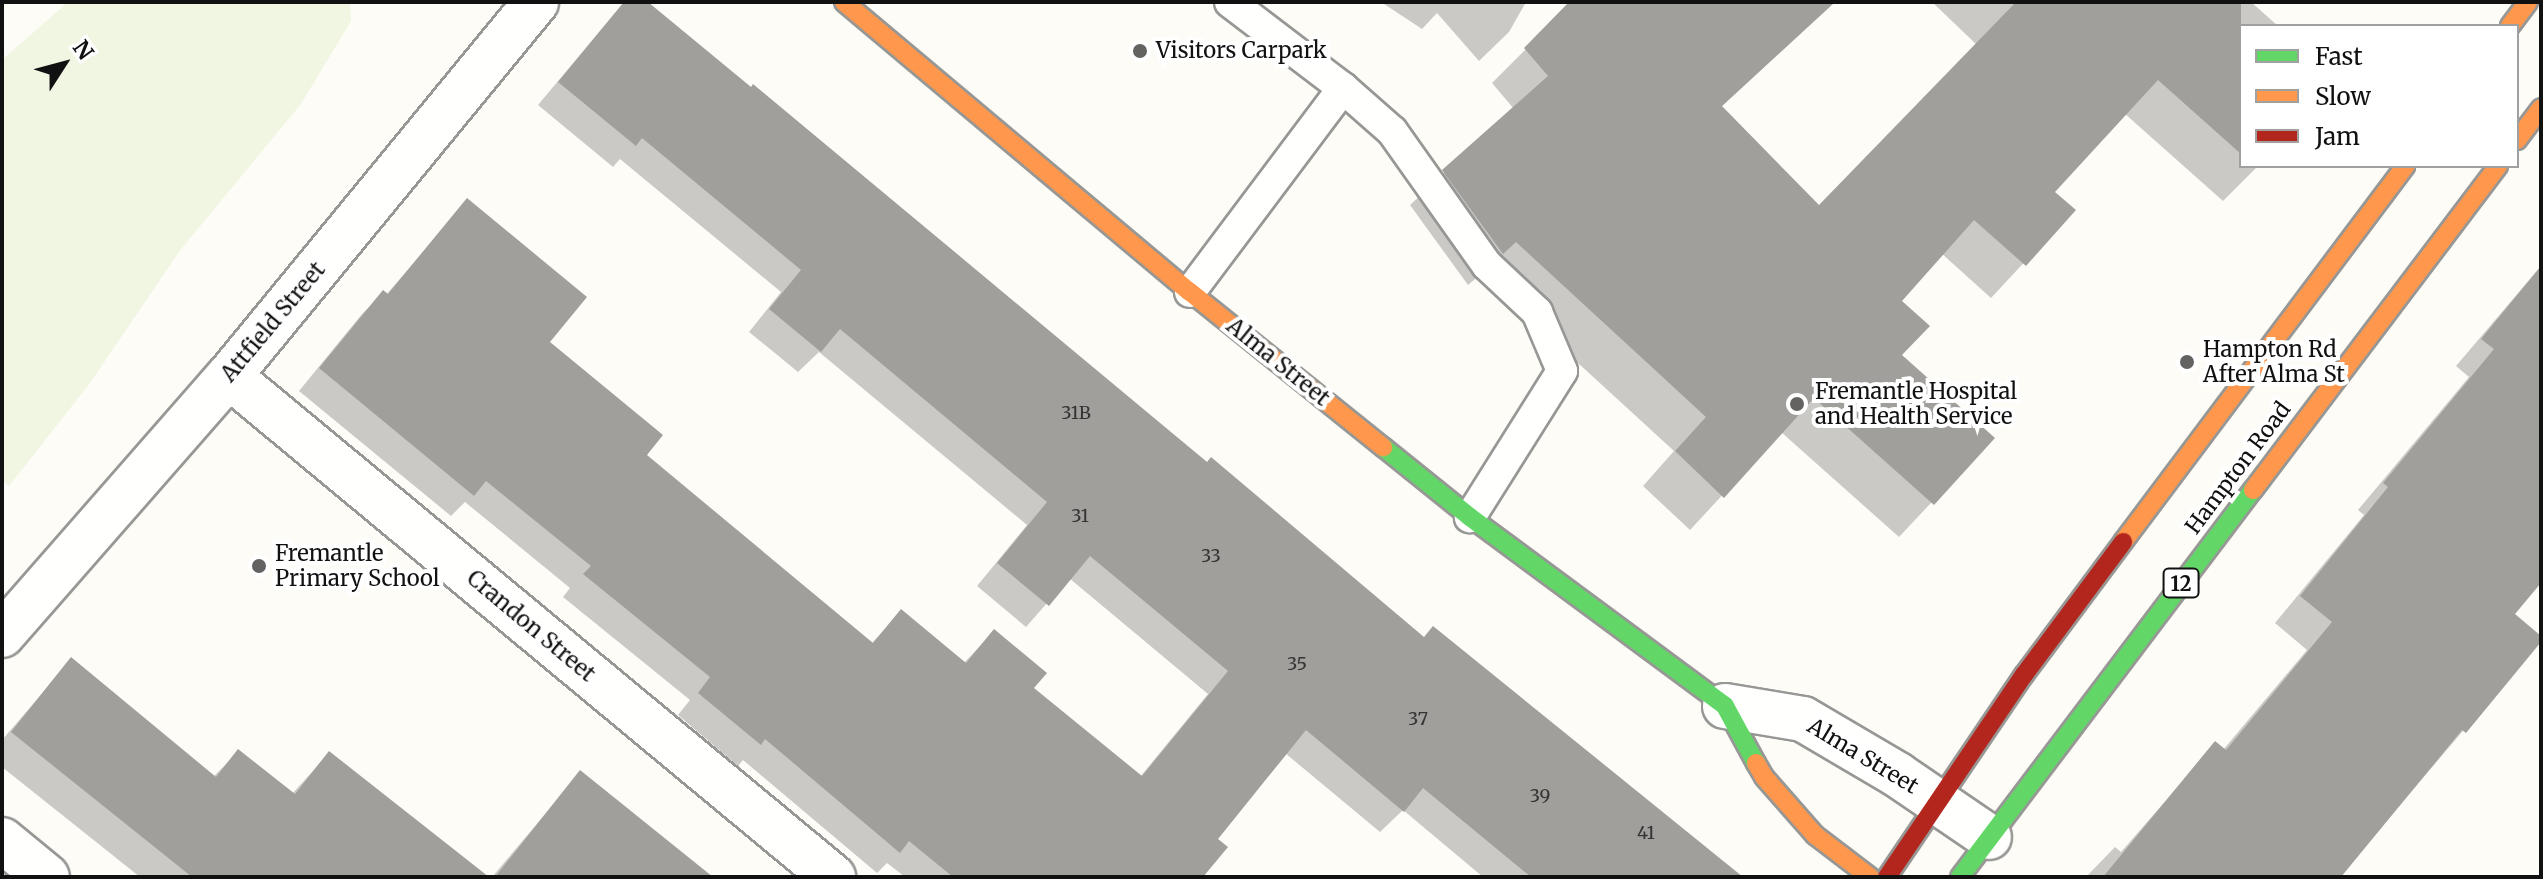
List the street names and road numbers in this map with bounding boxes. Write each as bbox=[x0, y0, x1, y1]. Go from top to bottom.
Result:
street label: Attfield Street bbox=[215, 257, 331, 387]
street label: Alma Street bbox=[1221, 313, 1335, 411]
street label: Hampton Road bbox=[2180, 397, 2296, 539]
street label: Crandon Street bbox=[462, 565, 600, 687]
road number: 12 bbox=[2161, 567, 2201, 599]
street label: Alma Street bbox=[1803, 713, 1923, 799]

